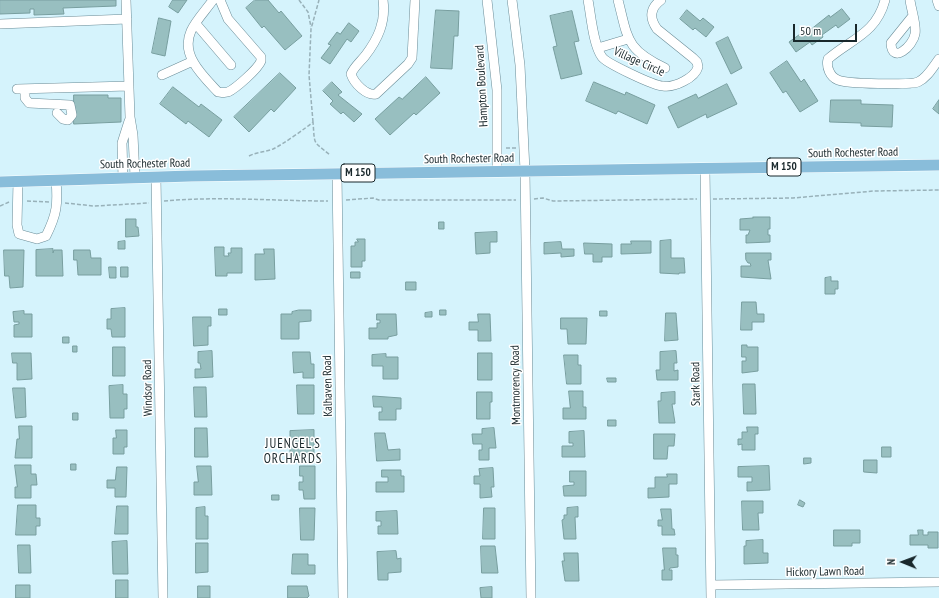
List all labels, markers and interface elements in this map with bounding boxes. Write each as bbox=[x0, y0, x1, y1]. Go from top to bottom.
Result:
scale bar bbox=[795, 16, 859, 42]
text: 50 m bbox=[800, 23, 821, 38]
street label: Village Circle bbox=[611, 44, 667, 80]
street label: Hampton Boulevard bbox=[473, 45, 491, 127]
street label: South Rochester Road bbox=[808, 145, 898, 161]
street label: South Rochester Road bbox=[424, 151, 514, 167]
street label: South Rochester Road bbox=[100, 156, 190, 172]
road number: M 150 bbox=[767, 158, 801, 176]
road number: M 150 bbox=[341, 164, 375, 182]
street label: Montmorency Road bbox=[508, 345, 524, 425]
street label: Kalhaven Road bbox=[320, 355, 336, 417]
street label: Windsor Road bbox=[140, 360, 156, 416]
street label: Stark Road bbox=[688, 362, 704, 406]
district label: JUENGEL'S ORCHARDS bbox=[264, 436, 322, 467]
north arrow bbox=[883, 542, 923, 582]
text: N bbox=[884, 559, 898, 565]
street label: Hickory Lawn Road bbox=[786, 564, 864, 580]

